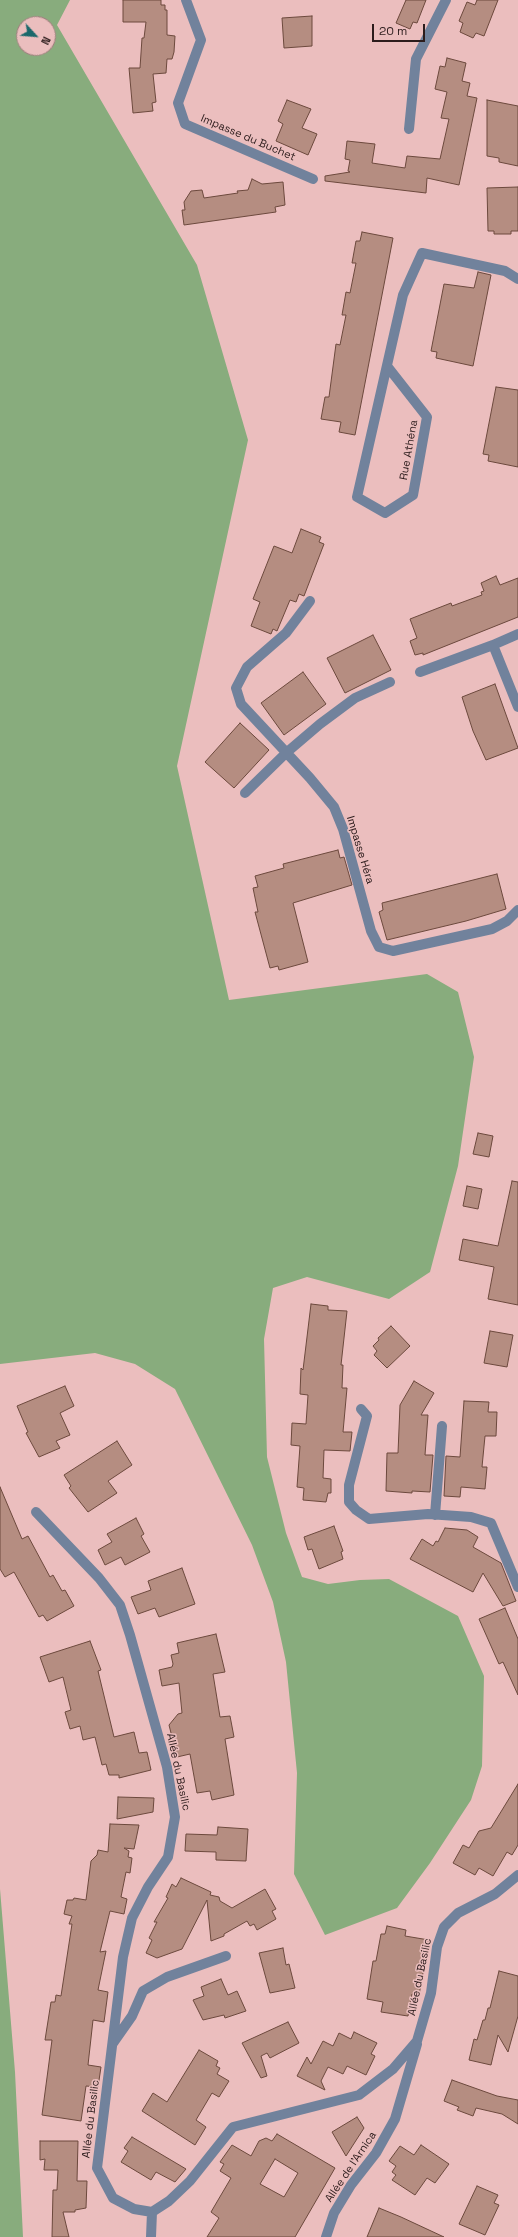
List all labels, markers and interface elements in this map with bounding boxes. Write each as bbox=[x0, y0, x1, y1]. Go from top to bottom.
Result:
north arrow bbox=[16, 16, 56, 56]
scale bar bbox=[374, 16, 427, 42]
text: 20 m bbox=[379, 23, 407, 39]
text: N bbox=[38, 34, 54, 47]
street label: Impasse du Buchet bbox=[199, 112, 297, 164]
street label: Rue Athéna bbox=[397, 419, 421, 481]
street label: Impasse Héra bbox=[343, 814, 377, 886]
street label: Allée du Basilic bbox=[163, 1732, 193, 1812]
street label: Allée du Basilic bbox=[405, 1937, 435, 2017]
street label: Allée du Basilic bbox=[80, 2079, 102, 2159]
street label: Allée de l'Arnica bbox=[322, 2129, 380, 2205]

